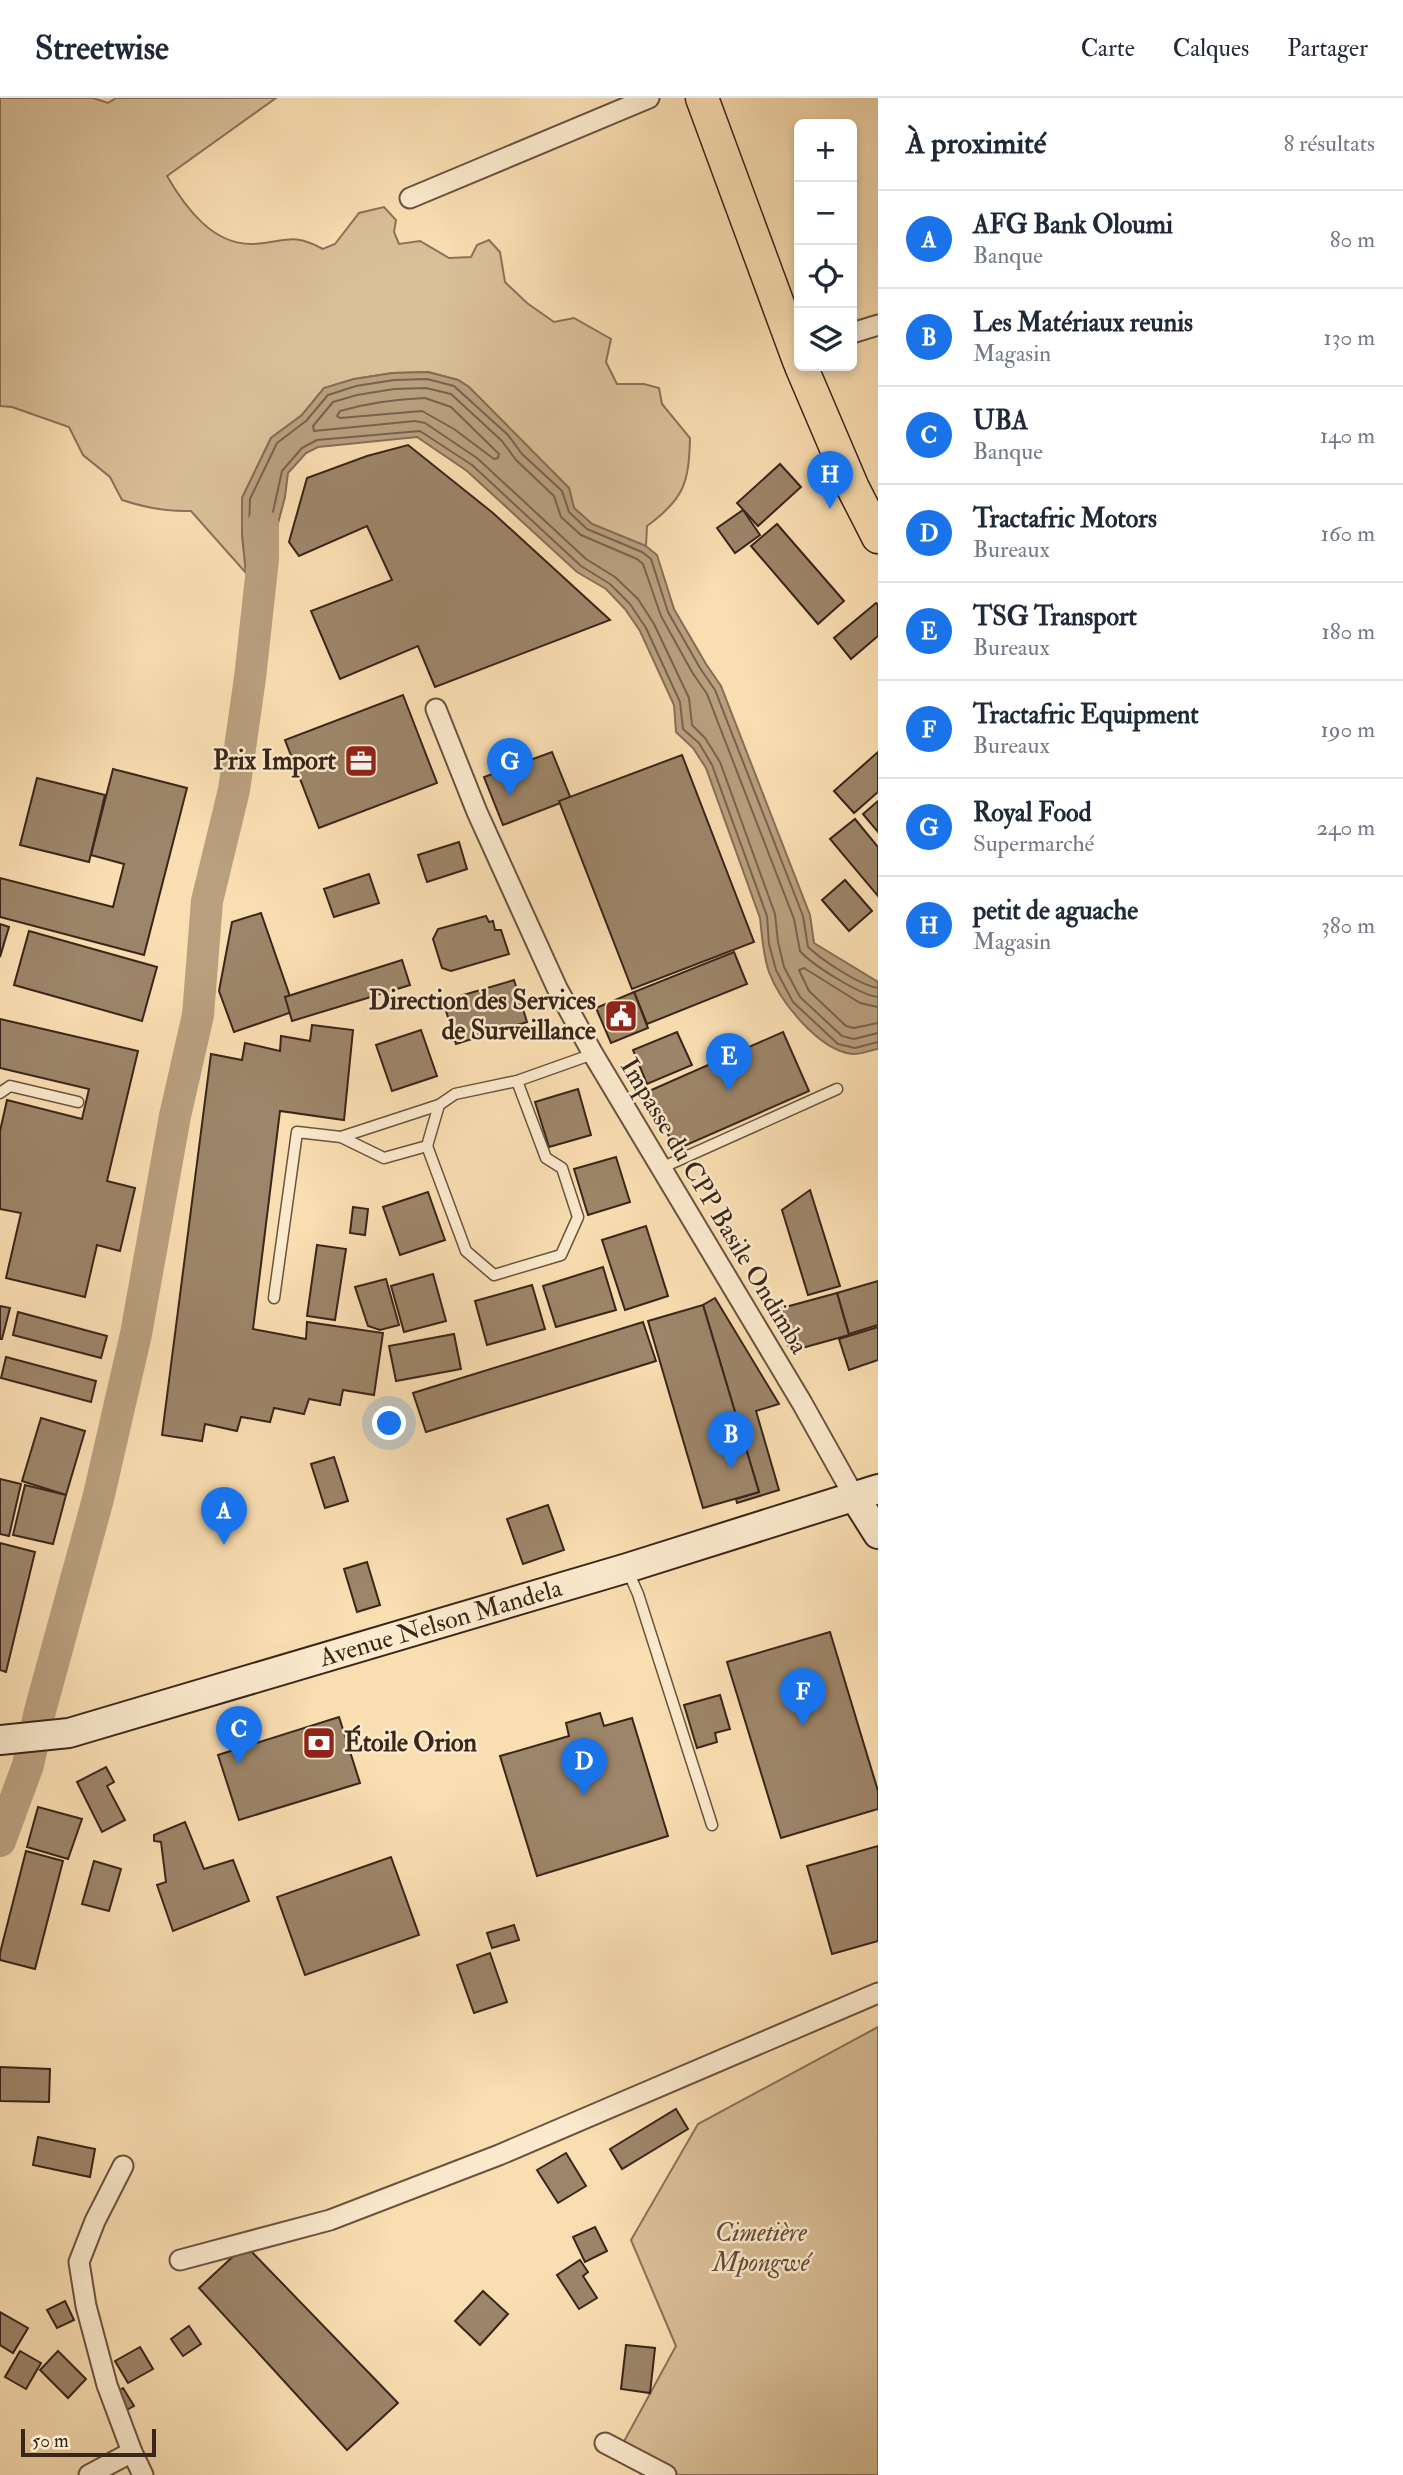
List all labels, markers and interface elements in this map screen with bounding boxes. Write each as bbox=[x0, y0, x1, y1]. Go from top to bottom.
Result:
text: Streetwise bbox=[35, 28, 169, 69]
text: Carte bbox=[1081, 33, 1135, 64]
text: Calques bbox=[1173, 33, 1249, 64]
text: Partager bbox=[1287, 33, 1368, 64]
map controls bbox=[794, 119, 857, 371]
button: + bbox=[794, 119, 857, 182]
text: À proximité bbox=[906, 125, 1046, 162]
text: 8 résultats bbox=[1283, 129, 1375, 158]
button: − bbox=[794, 182, 857, 245]
text: AFG Bank Oloumi bbox=[973, 209, 1173, 241]
text: A bbox=[922, 225, 936, 254]
text: 80 m bbox=[1330, 225, 1375, 254]
text: Banque bbox=[973, 241, 1043, 270]
button: locate bbox=[794, 245, 857, 308]
text: Les Matériaux reunis bbox=[973, 307, 1193, 339]
button: layers bbox=[794, 308, 857, 371]
text: B bbox=[921, 323, 937, 352]
text: 130 m bbox=[1323, 323, 1375, 352]
text: Magasin bbox=[973, 339, 1051, 368]
text: UBA bbox=[973, 405, 1028, 437]
text: C bbox=[921, 421, 937, 450]
text: 140 m bbox=[1320, 421, 1375, 450]
text: Banque bbox=[973, 437, 1043, 466]
pin: H bbox=[807, 451, 853, 509]
text: Tractafric Motors bbox=[973, 503, 1157, 535]
text: D bbox=[920, 519, 938, 548]
text: 160 m bbox=[1321, 519, 1375, 548]
text: Bureaux bbox=[973, 535, 1050, 564]
text: TSG Transport bbox=[973, 601, 1137, 633]
text: E bbox=[921, 617, 937, 646]
text: 180 m bbox=[1322, 617, 1375, 646]
text: Bureaux bbox=[973, 633, 1050, 662]
text: Tractafric Equipment bbox=[973, 699, 1199, 731]
text: F bbox=[922, 715, 936, 744]
text: 190 m bbox=[1321, 715, 1375, 744]
text: Bureaux bbox=[973, 731, 1050, 760]
pin: G bbox=[487, 738, 533, 796]
office icon: Prix Import bbox=[342, 742, 380, 780]
place label: Prix Import bbox=[213, 745, 337, 778]
text: Royal Food bbox=[973, 797, 1091, 829]
text: G bbox=[919, 813, 939, 842]
text: 240 m bbox=[1316, 813, 1375, 842]
text: Supermarché bbox=[973, 829, 1094, 858]
text: petit de aguache bbox=[973, 895, 1138, 927]
text: H bbox=[920, 911, 938, 940]
text: 380 m bbox=[1321, 911, 1375, 940]
text: Magasin bbox=[973, 927, 1051, 956]
place label: Direction des Services de Surveillance bbox=[369, 985, 596, 1047]
public building icon: Direction des Services de Surveillance bbox=[602, 997, 640, 1035]
pin: E bbox=[706, 1033, 752, 1091]
street label: Impasse du CPP Basile Ondimba bbox=[612, 1052, 815, 1360]
your location bbox=[372, 1406, 406, 1440]
pin: B bbox=[708, 1411, 754, 1469]
pin: A bbox=[201, 1487, 247, 1545]
street label: Avenue Nelson Mandela bbox=[315, 1572, 566, 1674]
pin: F bbox=[780, 1668, 826, 1726]
pin: C bbox=[216, 1706, 262, 1764]
bank icon: Étoile Orion bbox=[300, 1724, 338, 1762]
place label: Étoile Orion bbox=[344, 1724, 477, 1759]
pin: D bbox=[561, 1738, 607, 1796]
park label: Cimetière Mpongwé bbox=[711, 2217, 814, 2279]
scale bar bbox=[21, 2426, 156, 2458]
text: 50 m bbox=[32, 2429, 69, 2453]

